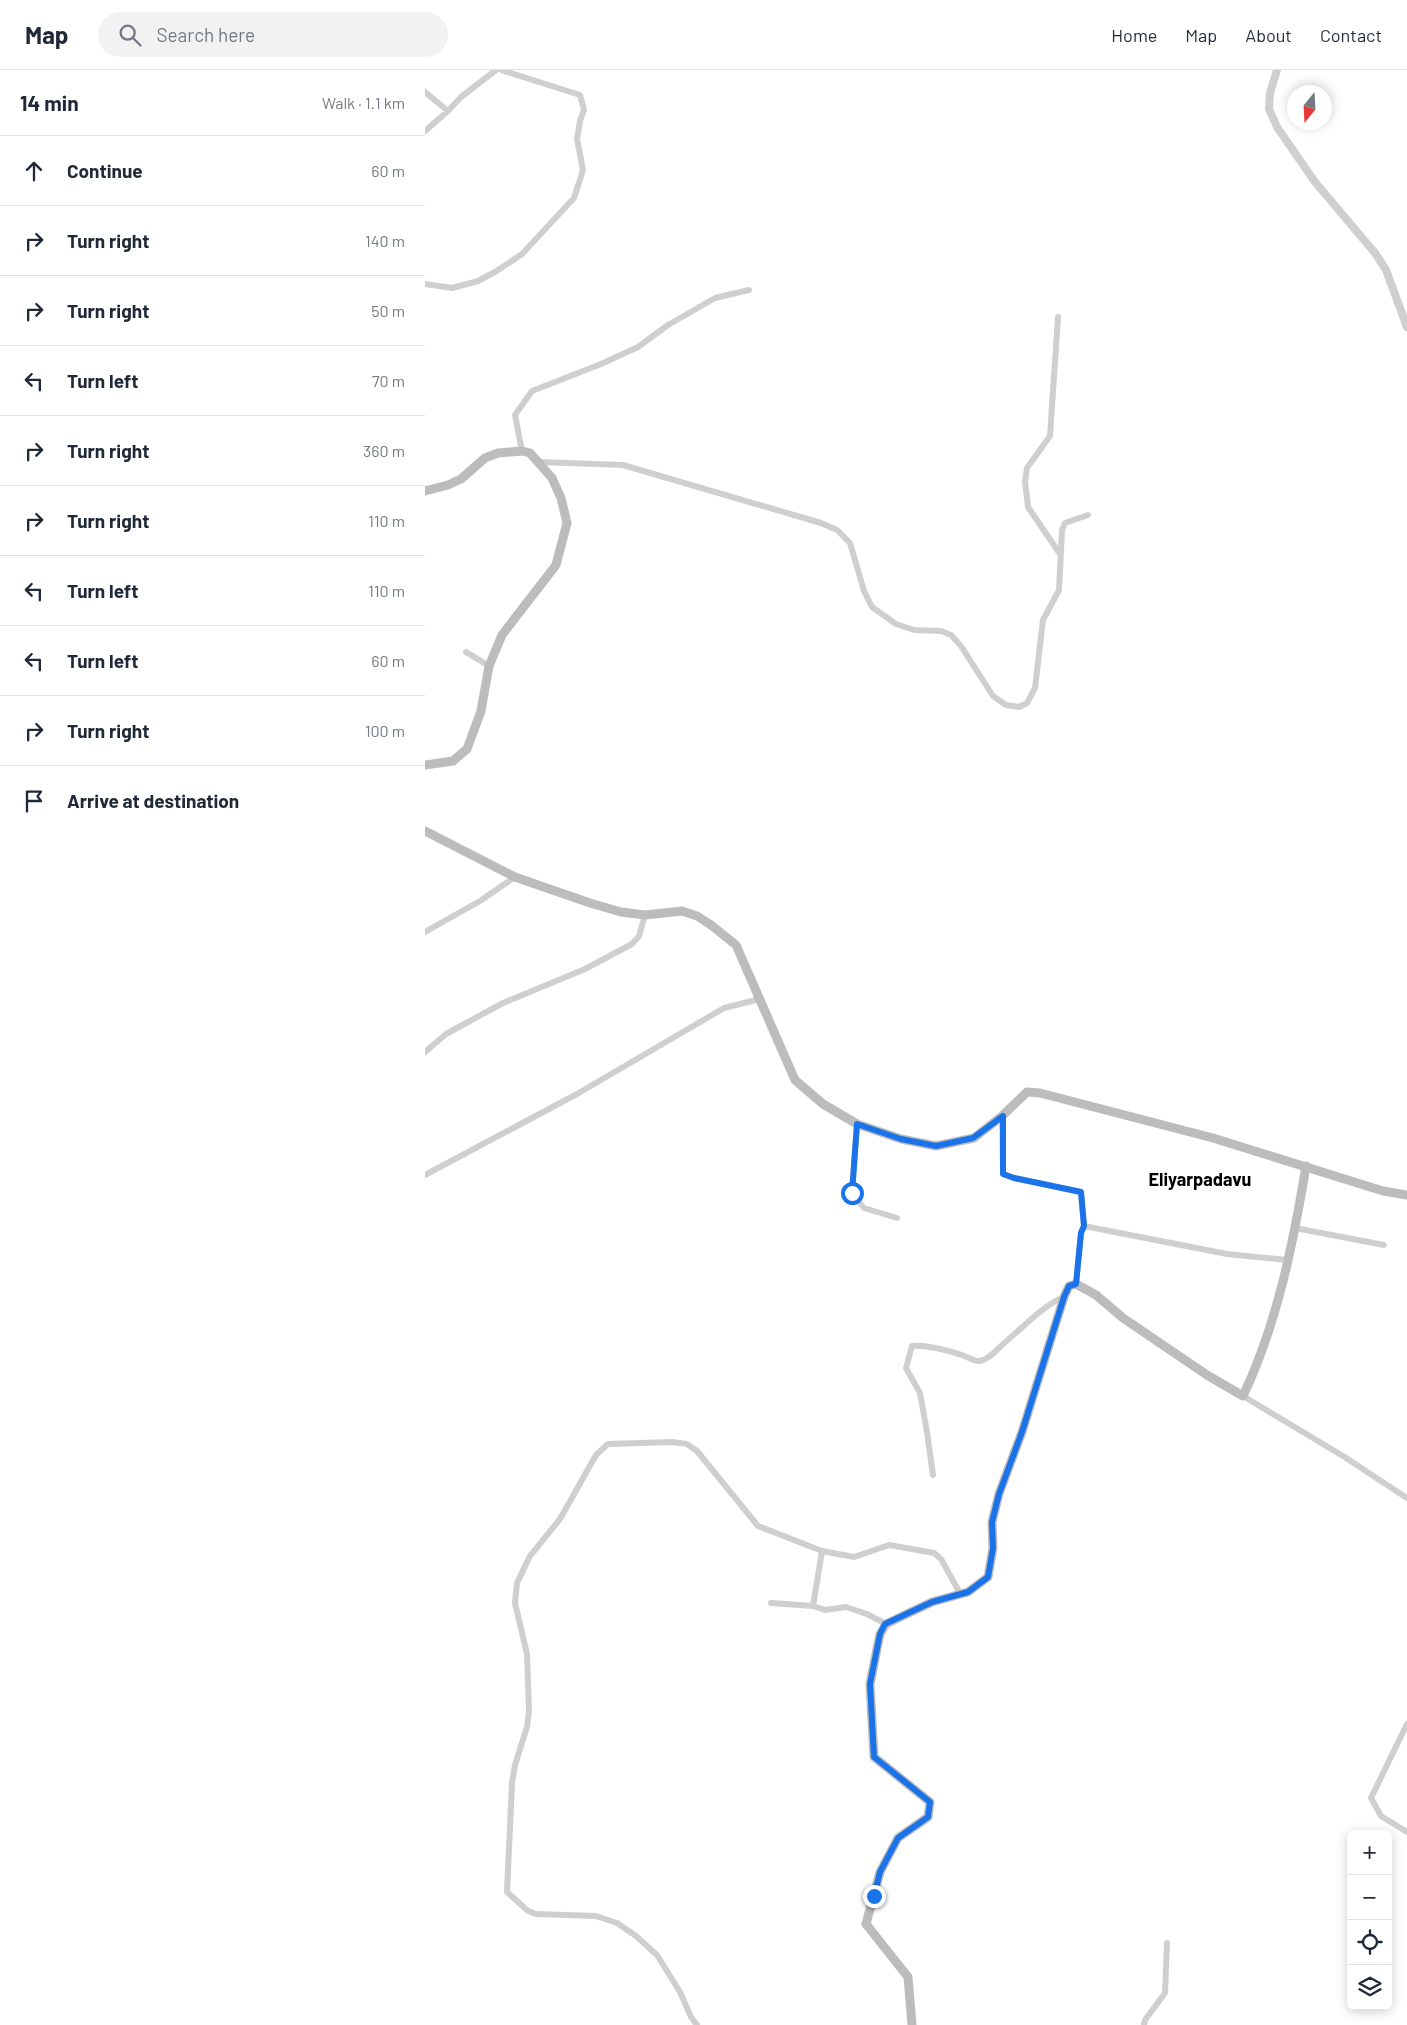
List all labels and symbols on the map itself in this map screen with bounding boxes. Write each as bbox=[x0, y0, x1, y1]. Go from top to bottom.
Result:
north arrow bbox=[1287, 85, 1332, 130]
district label: Eliyarpadavu bbox=[1149, 1168, 1251, 1190]
route start bbox=[841, 1182, 864, 1205]
route end bbox=[863, 1885, 886, 1908]

